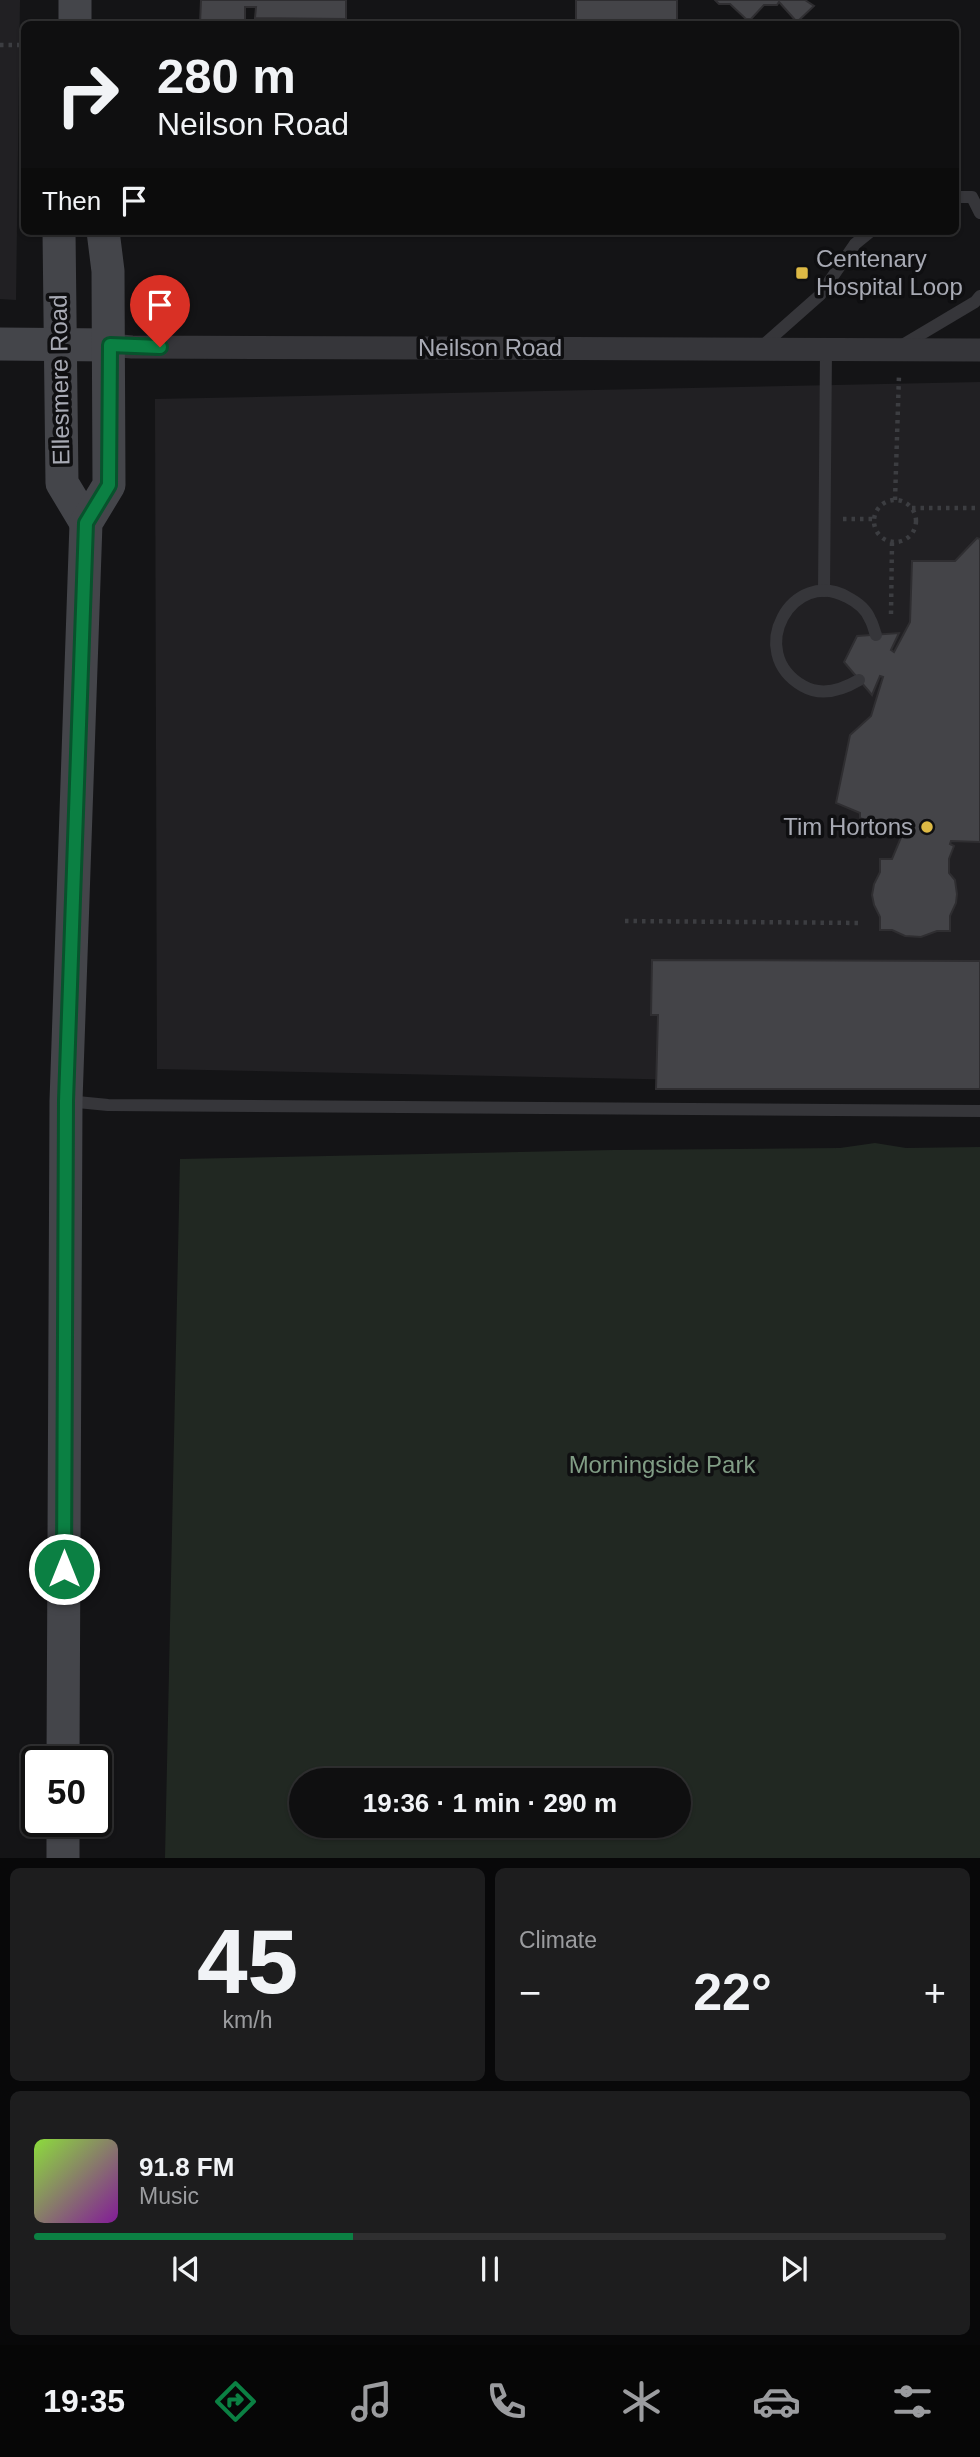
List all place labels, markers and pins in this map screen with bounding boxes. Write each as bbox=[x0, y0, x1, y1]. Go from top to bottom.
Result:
place label: Centenary Hospital Loop bbox=[816, 245, 963, 300]
marker: Centenary Hospital Loop bbox=[794, 265, 810, 281]
pin bbox=[130, 275, 190, 347]
place label: Tim Hortons bbox=[783, 813, 913, 840]
marker: Tim Hortons bbox=[919, 819, 935, 835]

